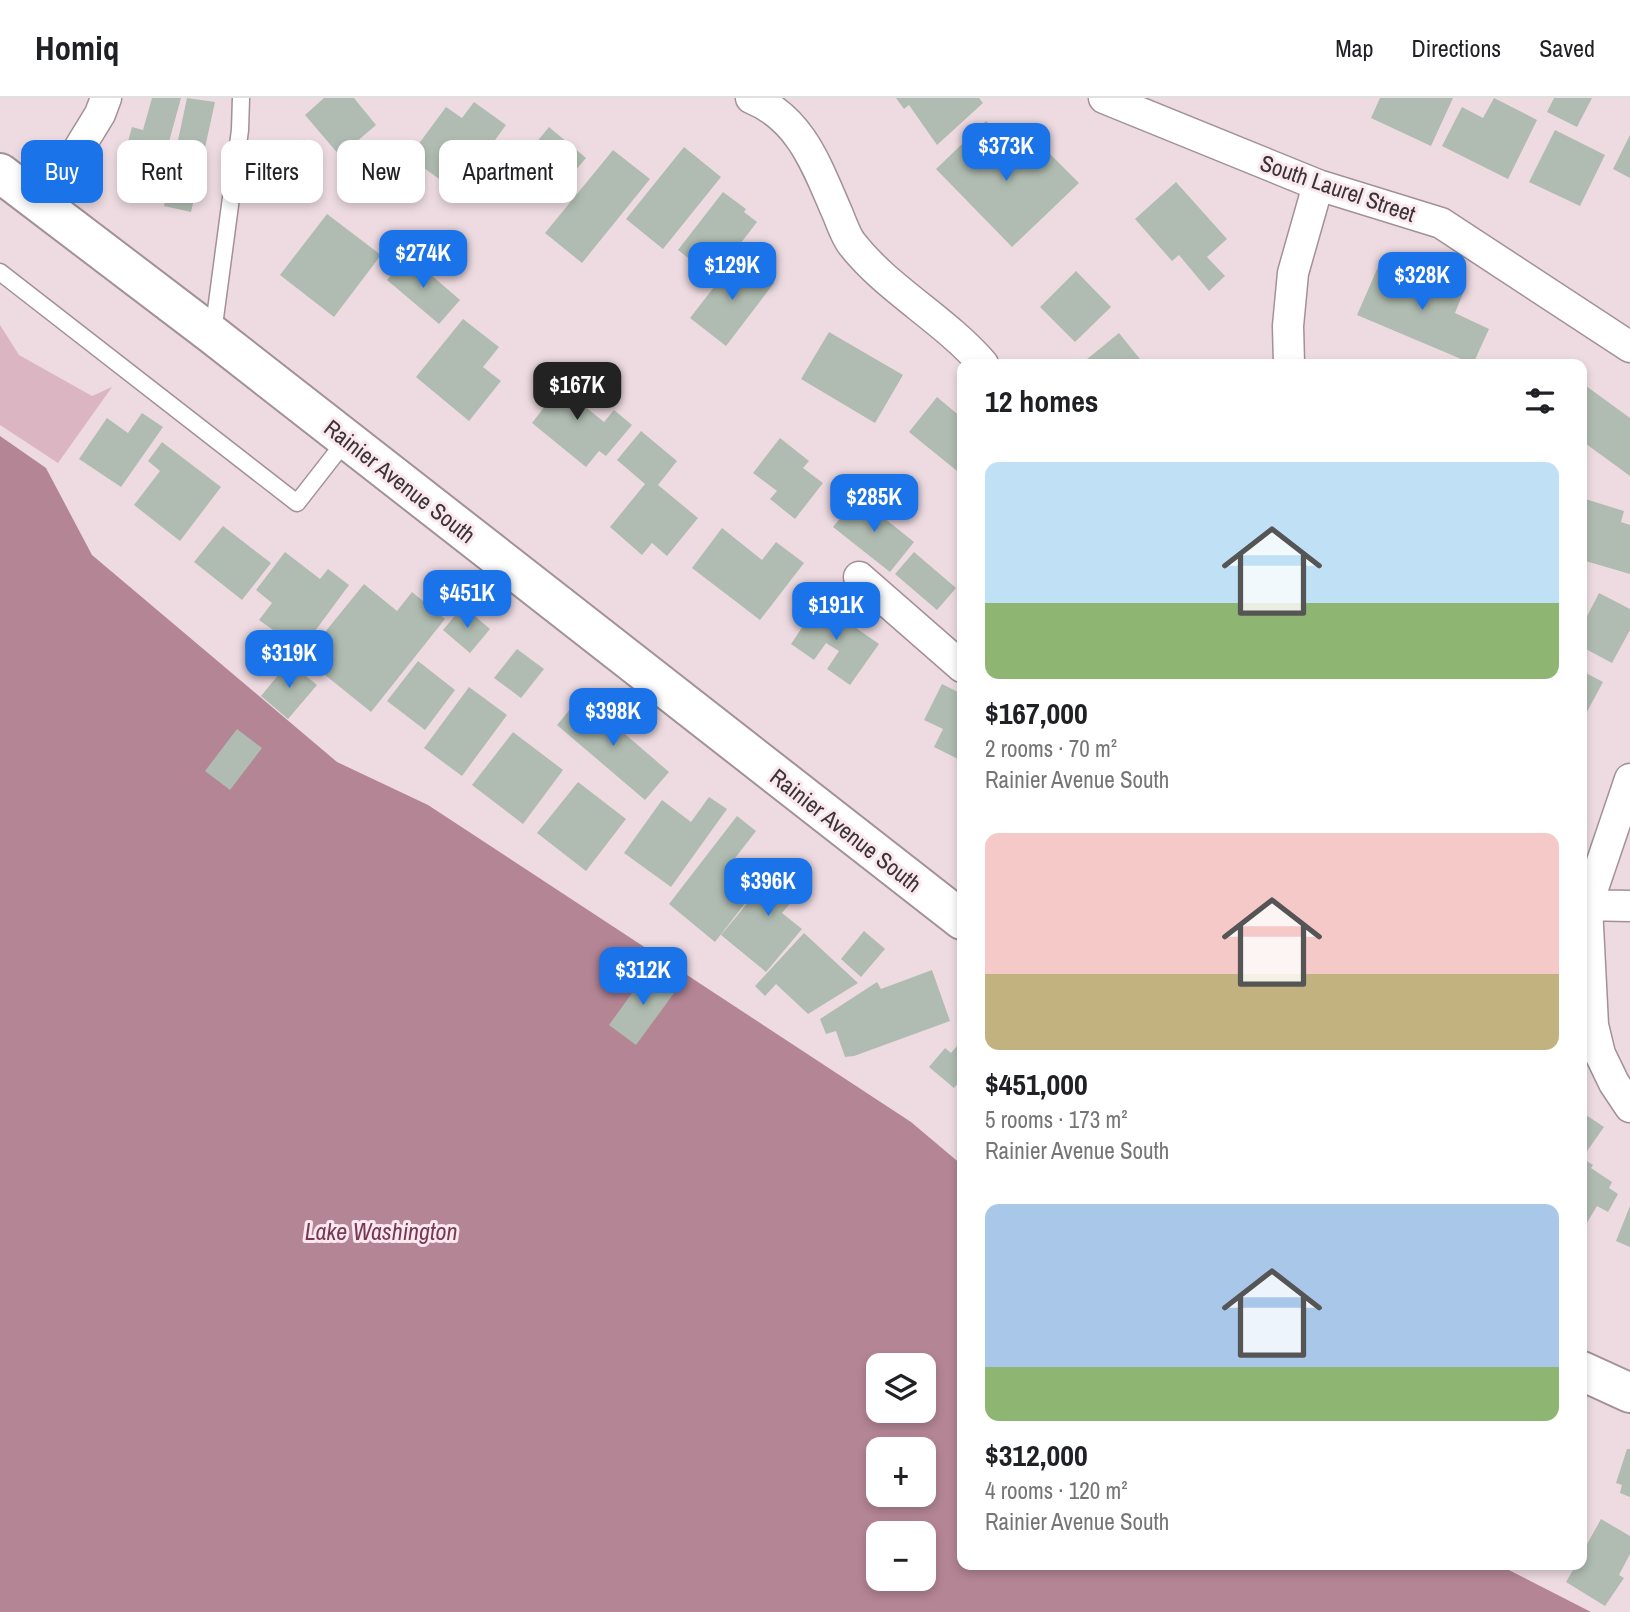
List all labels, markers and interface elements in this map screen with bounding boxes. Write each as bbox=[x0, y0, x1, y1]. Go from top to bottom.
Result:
text: Homiq bbox=[35, 26, 119, 70]
text: Map bbox=[1335, 32, 1373, 64]
text: Directions bbox=[1411, 32, 1501, 64]
text: Saved bbox=[1539, 32, 1595, 64]
pin: $373K bbox=[957, 123, 1055, 183]
text: $373K bbox=[978, 130, 1034, 161]
chip: Buy bbox=[21, 140, 103, 203]
chip: Rent bbox=[117, 140, 207, 203]
chip: Filters bbox=[221, 140, 323, 203]
chip: New bbox=[337, 140, 425, 203]
chip: Apartment bbox=[439, 140, 577, 203]
street label: South Laurel Street bbox=[1256, 147, 1420, 229]
pin: $274K bbox=[374, 230, 472, 290]
text: $274K bbox=[395, 237, 451, 268]
pin: $129K bbox=[683, 242, 781, 302]
text: $129K bbox=[704, 249, 760, 280]
pin: $328K bbox=[1373, 252, 1471, 312]
text: $328K bbox=[1394, 259, 1450, 290]
pin: $167K bbox=[528, 362, 626, 422]
text: $167K bbox=[549, 369, 605, 400]
text: 12 homes bbox=[985, 381, 1099, 421]
icon: filters bbox=[1521, 382, 1559, 420]
street label: Rainier Avenue South bbox=[318, 412, 482, 550]
pin: $285K bbox=[825, 474, 923, 534]
text: $285K bbox=[846, 481, 902, 512]
icon: home bbox=[1209, 508, 1335, 634]
pin: $451K bbox=[418, 570, 516, 630]
text: $451K bbox=[439, 577, 495, 608]
pin: $191K bbox=[787, 582, 885, 642]
text: $191K bbox=[808, 589, 864, 620]
pin: $319K bbox=[240, 630, 338, 690]
text: $319K bbox=[261, 637, 317, 668]
pin: $398K bbox=[564, 688, 662, 748]
text: $167,000 bbox=[985, 693, 1088, 733]
text: $398K bbox=[585, 695, 641, 726]
text: 2 rooms · 70 m² bbox=[985, 733, 1117, 764]
street label: Rainier Avenue South bbox=[764, 761, 928, 899]
text: Rainier Avenue South bbox=[985, 764, 1169, 795]
pin: $396K bbox=[719, 858, 817, 918]
text: $396K bbox=[740, 865, 796, 896]
icon: home bbox=[1209, 879, 1335, 1005]
pin: $312K bbox=[594, 948, 692, 1007]
text: $312K bbox=[615, 954, 671, 985]
text: $451,000 bbox=[985, 1064, 1088, 1104]
text: 5 rooms · 173 m² bbox=[985, 1104, 1128, 1135]
text: Rainier Avenue South bbox=[985, 1135, 1169, 1166]
water label: Lake Washington bbox=[305, 1215, 457, 1247]
icon: home bbox=[1209, 1250, 1335, 1376]
map controls bbox=[866, 1353, 936, 1591]
button: layers bbox=[866, 1353, 936, 1423]
text: $312,000 bbox=[985, 1435, 1088, 1475]
button: + bbox=[866, 1437, 936, 1507]
text: 4 rooms · 120 m² bbox=[985, 1475, 1128, 1506]
text: Rainier Avenue South bbox=[985, 1506, 1169, 1537]
button: − bbox=[866, 1521, 936, 1591]

